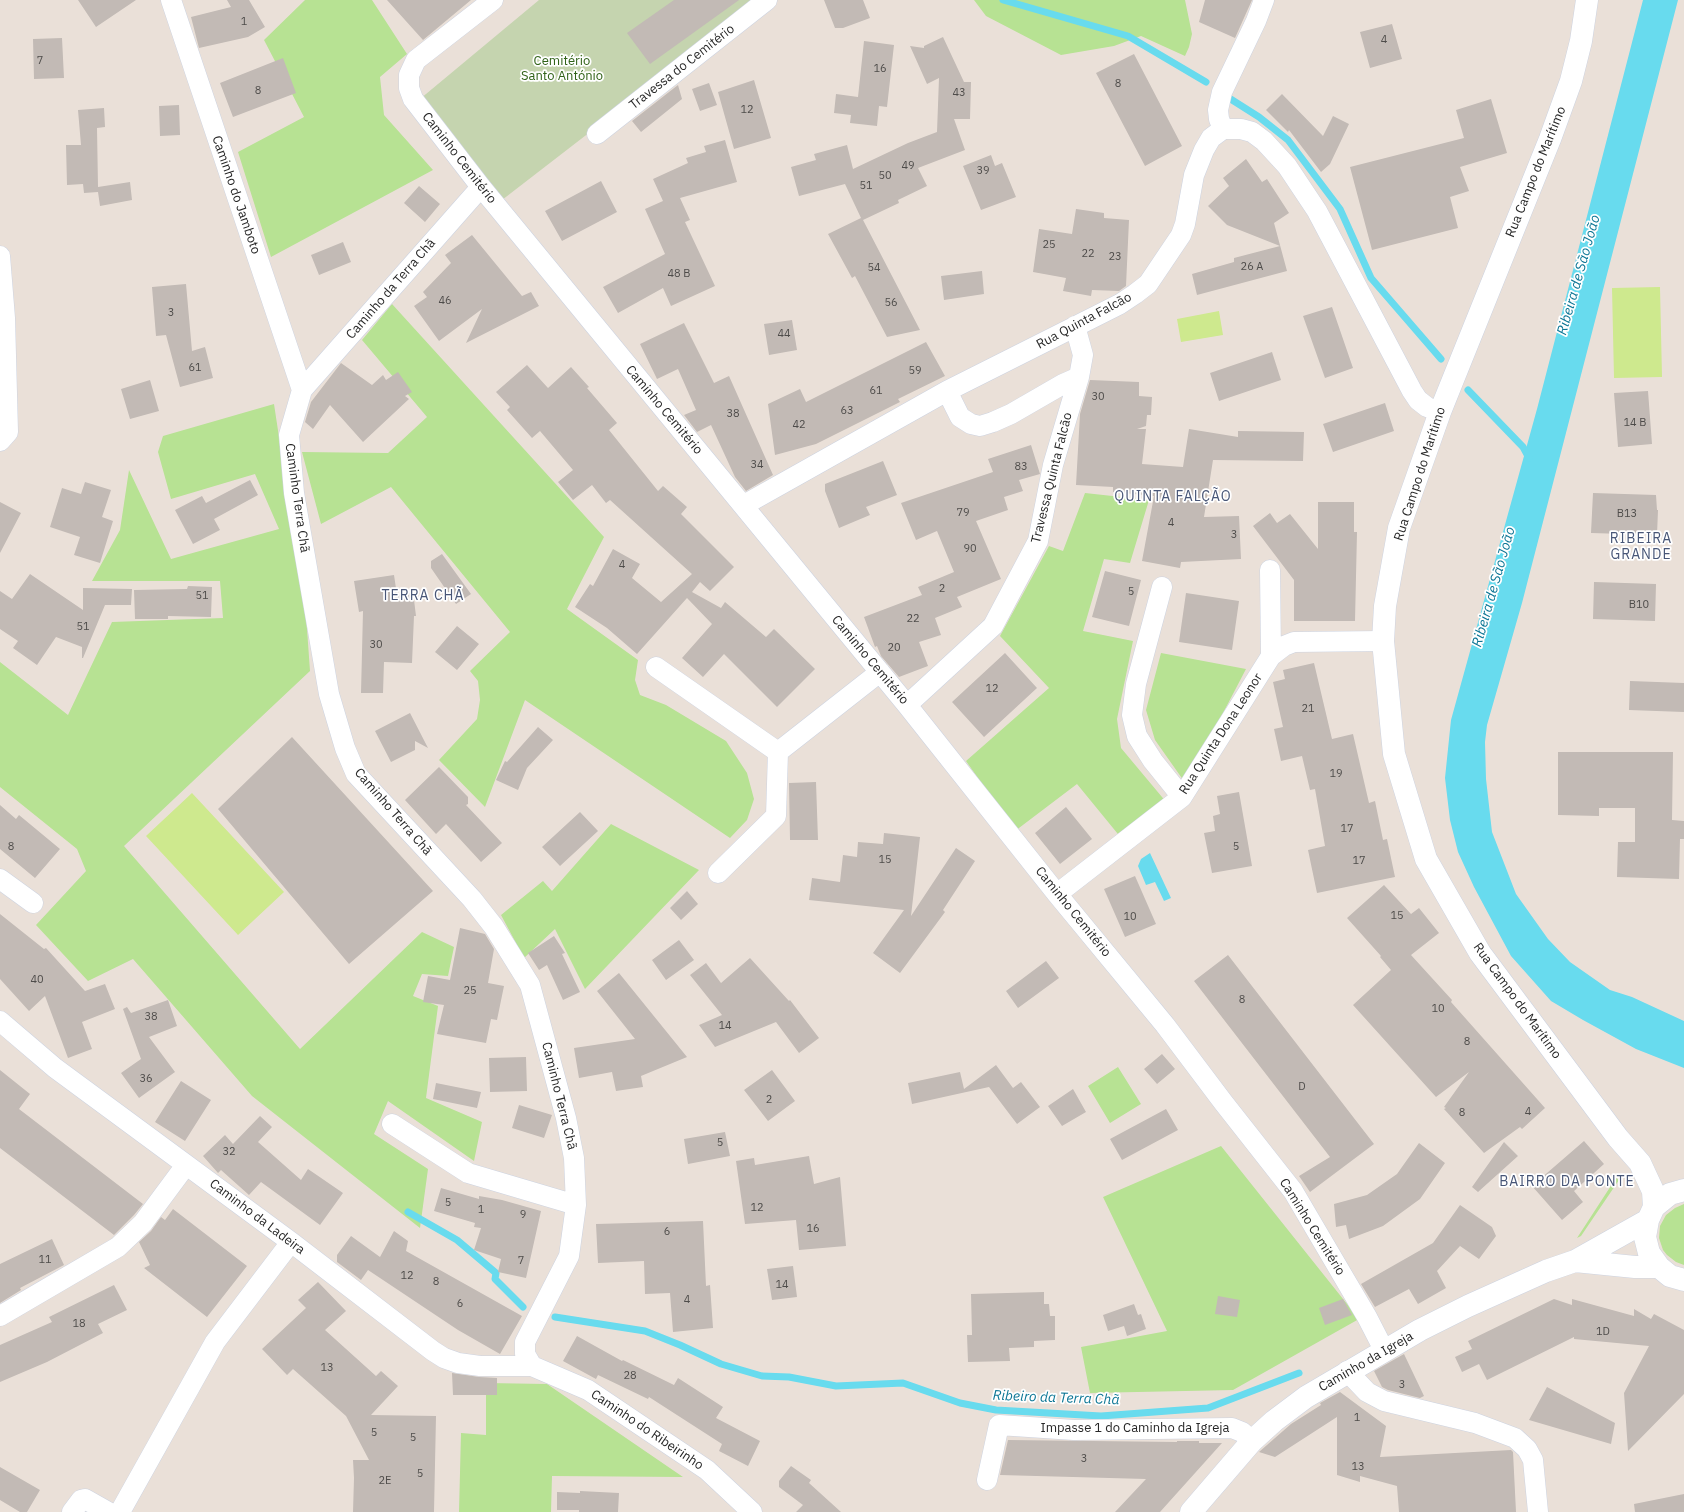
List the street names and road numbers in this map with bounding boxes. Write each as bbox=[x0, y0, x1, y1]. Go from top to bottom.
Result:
street label: Travessa do Cemitério bbox=[626, 21, 738, 113]
street label: Rua Campo do Marítimo bbox=[1503, 104, 1569, 240]
street label: Caminho Cemitério bbox=[419, 109, 499, 207]
street label: Caminho do Jamboto bbox=[208, 134, 264, 256]
street label: Caminho da Terra Chã bbox=[343, 236, 439, 342]
street label: Rua Quinta Falcão bbox=[1034, 289, 1134, 353]
street label: Caminho Cemitério bbox=[622, 362, 706, 458]
street label: Rua Campo do Marítimo bbox=[1391, 405, 1449, 543]
street label: Travessa Quinta Falcão bbox=[1028, 411, 1076, 545]
street label: Caminho Terra Chã bbox=[282, 442, 312, 554]
street label: Caminho Cemitério bbox=[828, 612, 912, 708]
street label: Rua Quinta Dona Leonor bbox=[1176, 671, 1266, 797]
street label: Caminho Terra Chã bbox=[351, 765, 435, 859]
street label: Caminho Cemitério bbox=[1032, 864, 1114, 960]
street label: Rua Campo do Marítimo bbox=[1470, 940, 1564, 1062]
street label: Caminho Terra Chã bbox=[538, 1041, 580, 1151]
street label: Caminho da Ladeira bbox=[206, 1176, 308, 1258]
street label: Caminho Cemitério bbox=[1276, 1176, 1348, 1278]
street label: Caminho da Igreja bbox=[1316, 1329, 1416, 1395]
street label: Caminho do Ribeirinho bbox=[588, 1387, 706, 1473]
street label: Impasse 1 do Caminho da Igreja bbox=[1041, 1420, 1229, 1436]

